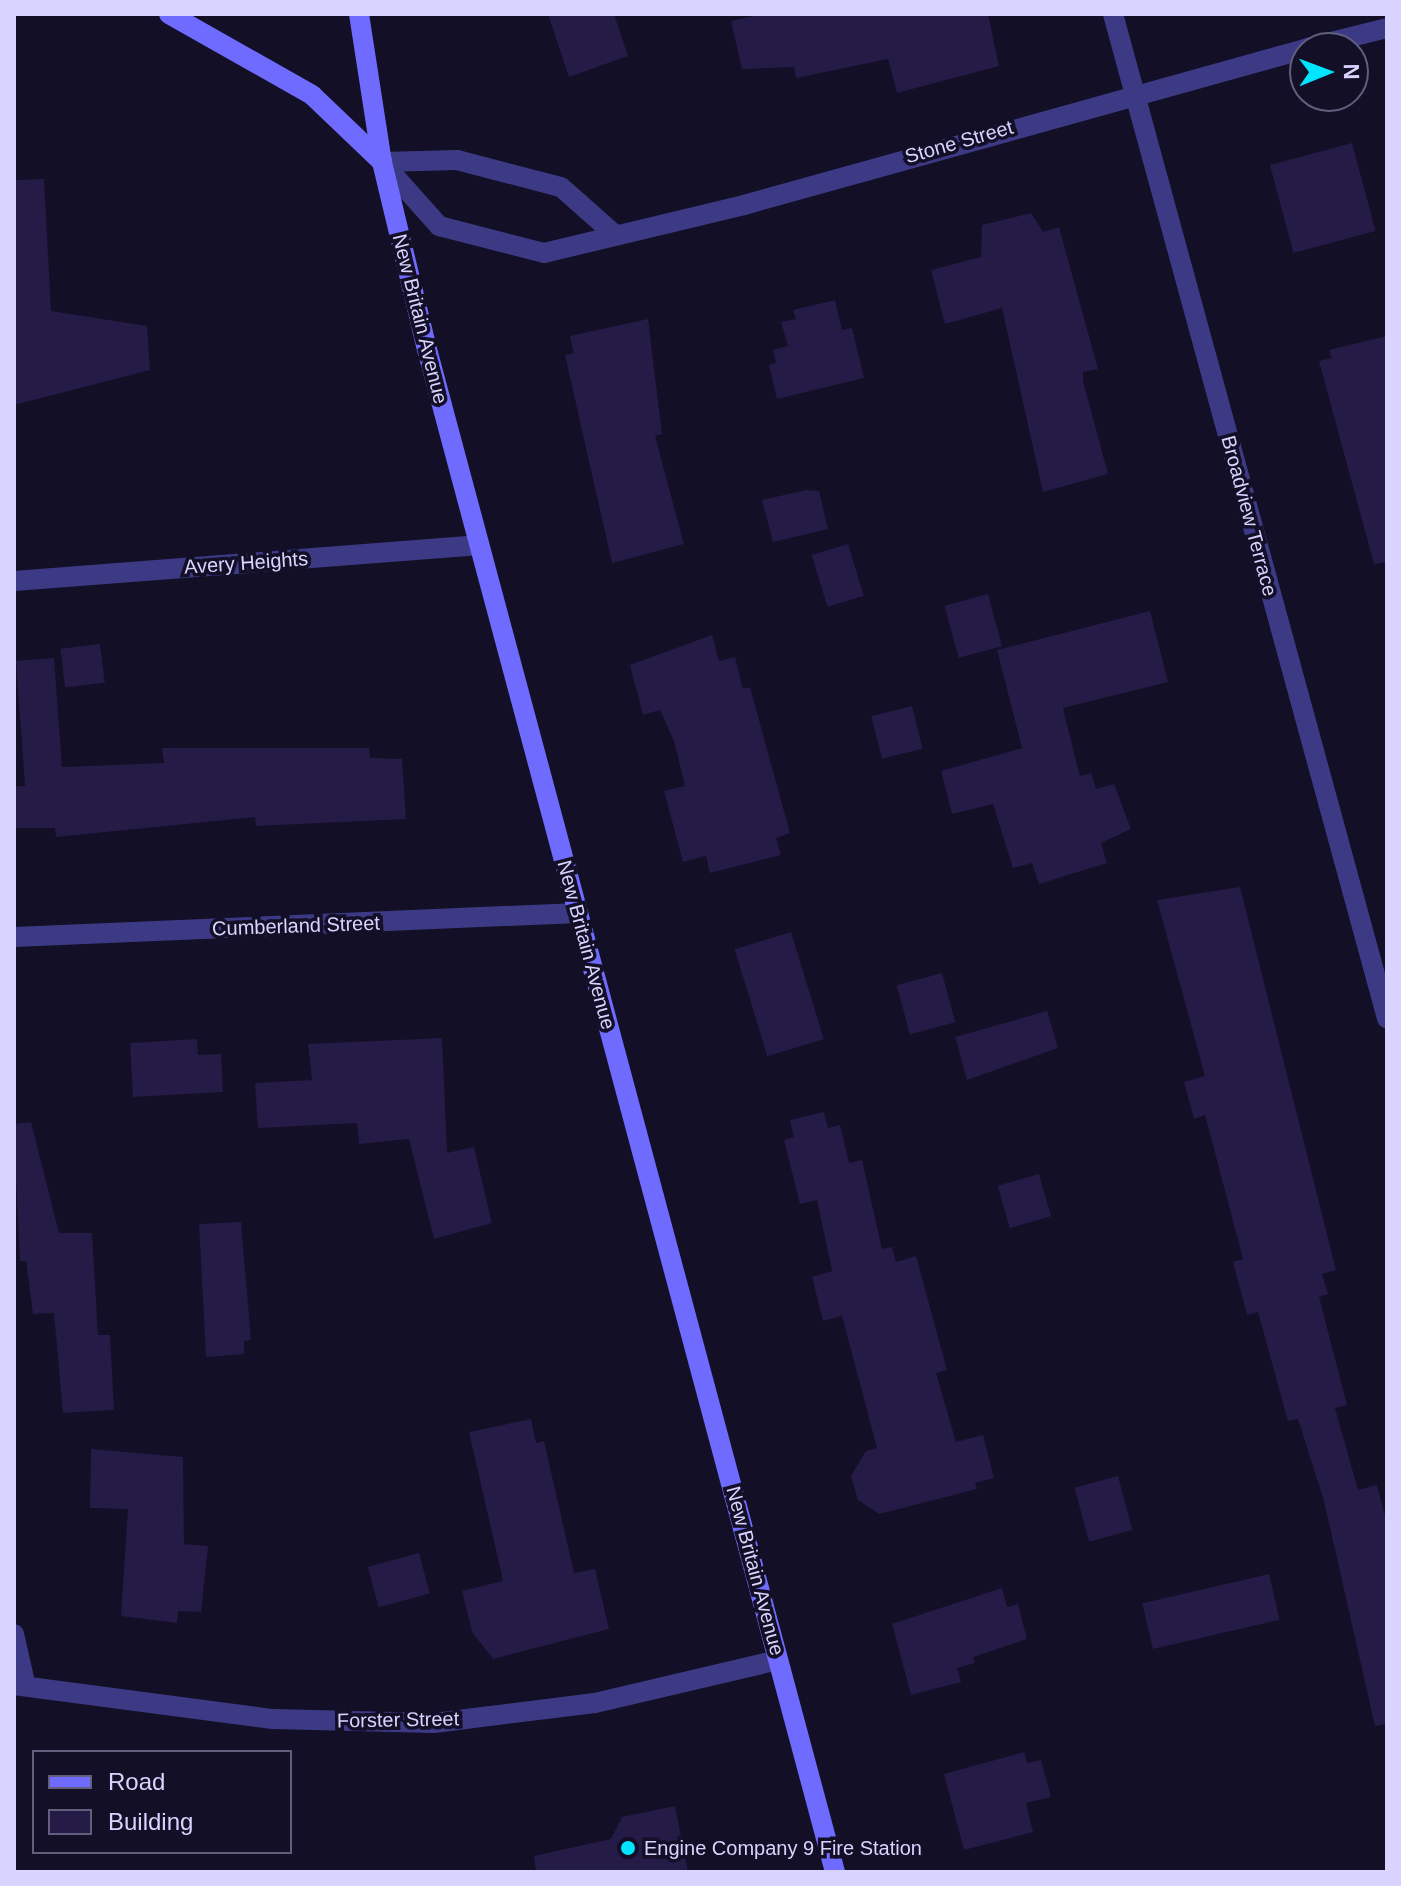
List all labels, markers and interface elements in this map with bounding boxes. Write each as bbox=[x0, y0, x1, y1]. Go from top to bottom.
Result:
north arrow bbox=[1289, 32, 1369, 112]
text: N bbox=[1339, 63, 1364, 80]
street label: Stone Street bbox=[902, 115, 1016, 169]
street label: New Britain Avenue bbox=[387, 231, 453, 407]
street label: Broadview Terrace bbox=[1216, 433, 1282, 599]
street label: Avery Heights bbox=[183, 547, 309, 579]
street label: New Britain Avenue bbox=[552, 857, 620, 1033]
street label: Cumberland Street bbox=[212, 911, 380, 941]
street label: New Britain Avenue bbox=[721, 1483, 789, 1659]
street label: Forster Street bbox=[337, 1707, 459, 1733]
legend bbox=[32, 1750, 292, 1854]
text: Road bbox=[108, 1768, 165, 1795]
text: Building bbox=[108, 1808, 193, 1835]
place label: Engine Company 9 Fire Station bbox=[644, 1836, 922, 1860]
marker: Engine Company 9 Fire Station bbox=[619, 1839, 637, 1857]

